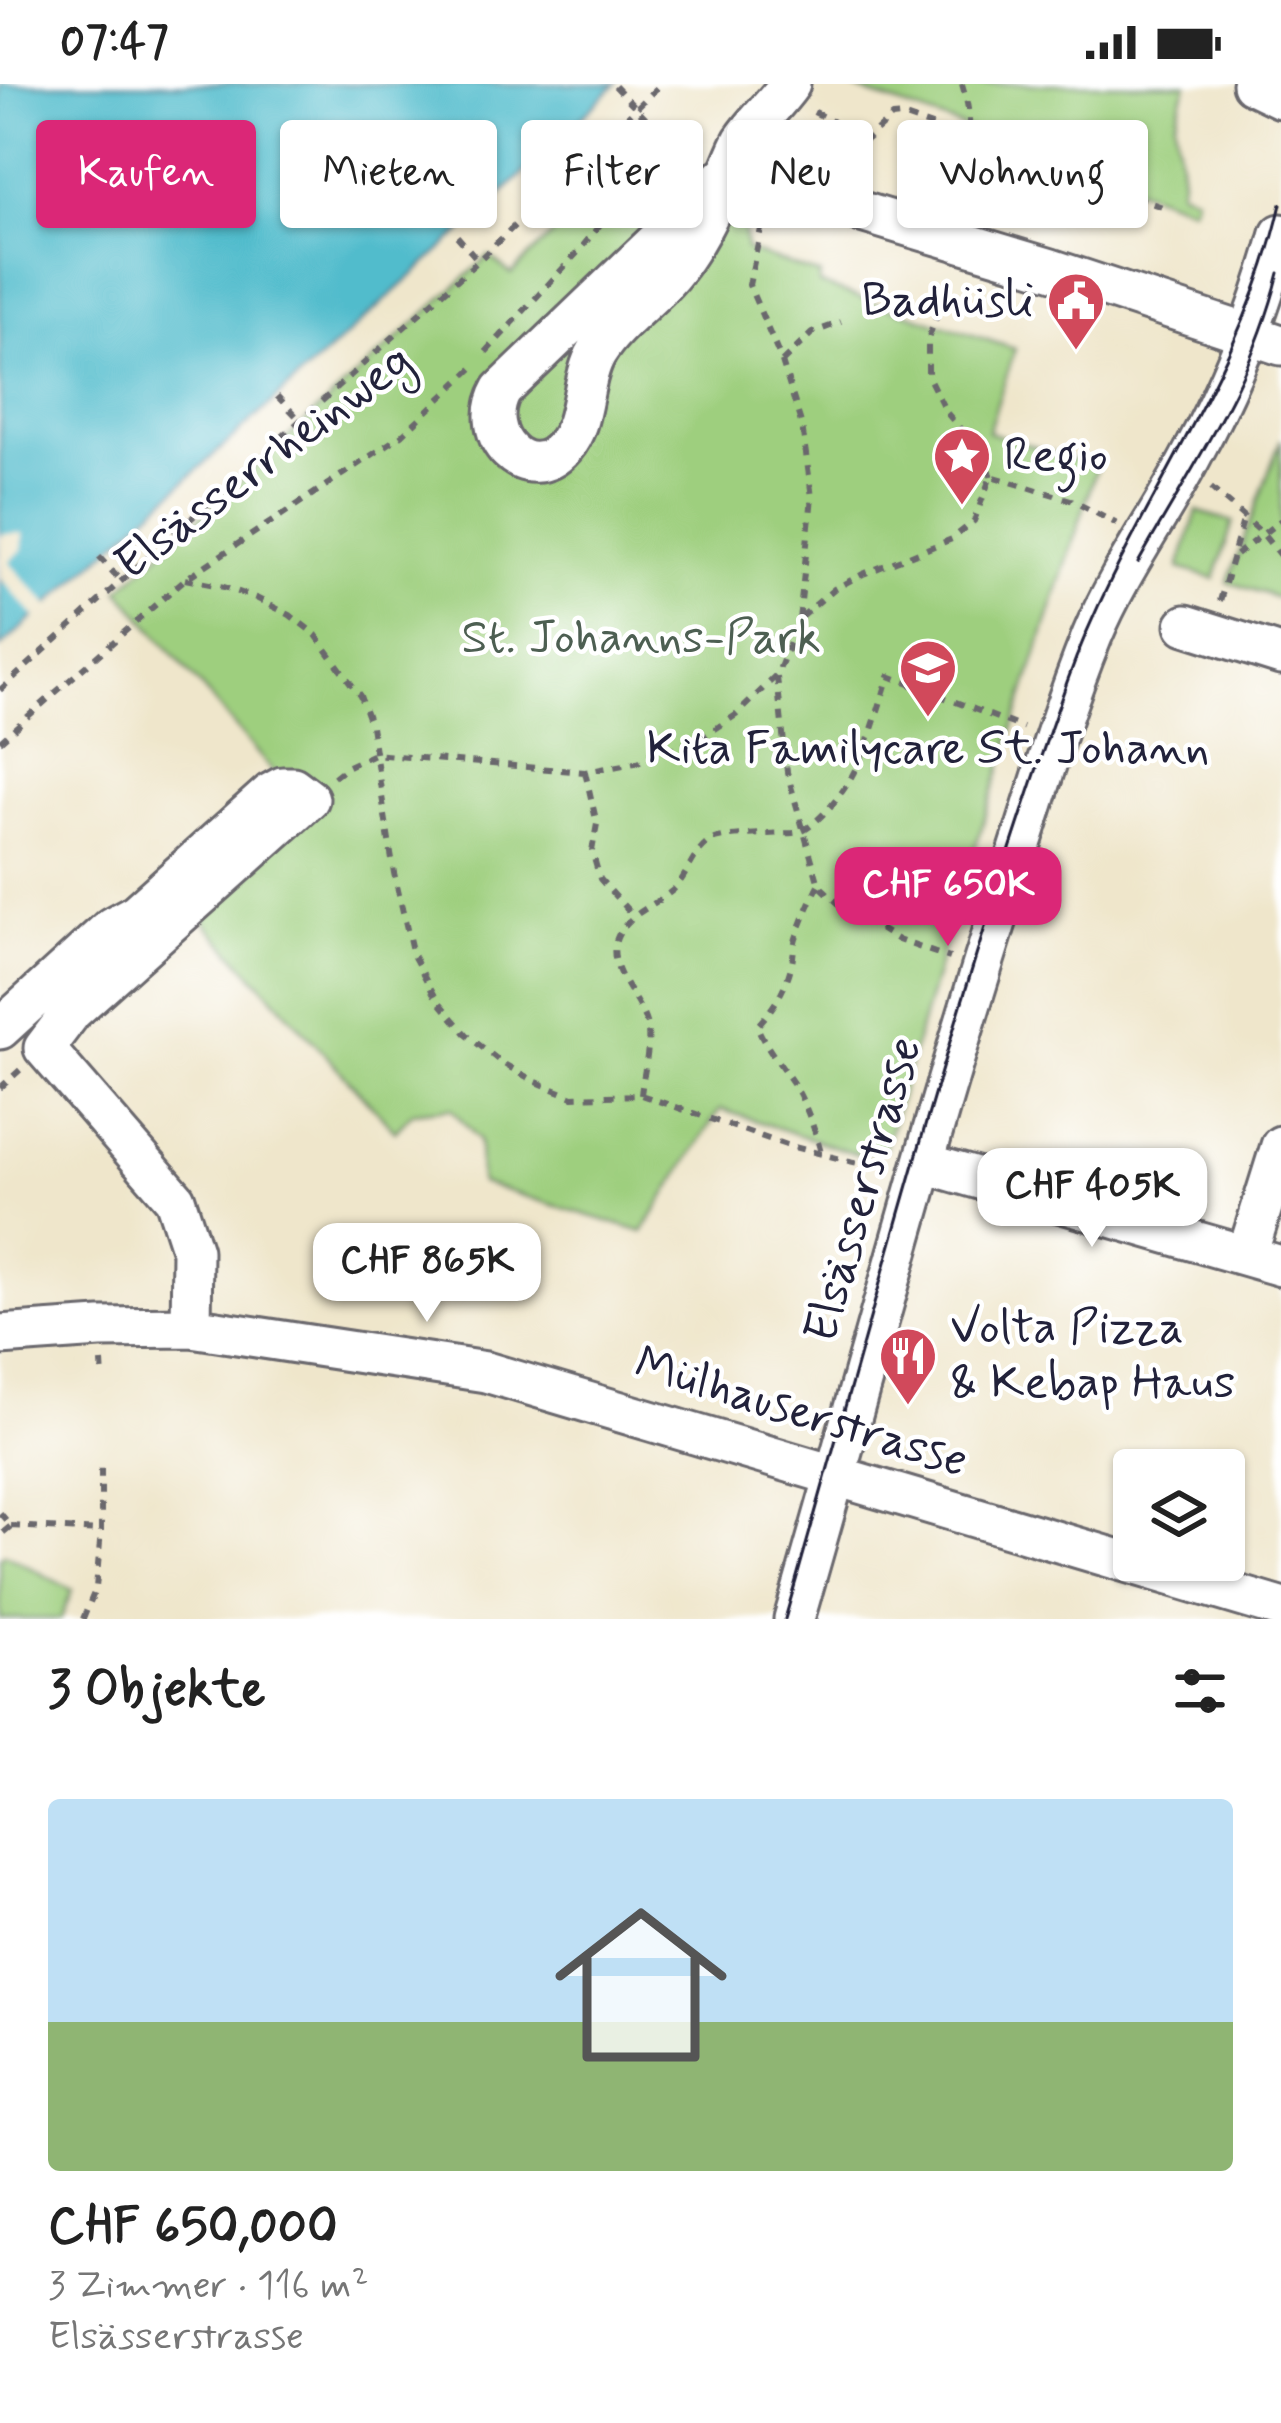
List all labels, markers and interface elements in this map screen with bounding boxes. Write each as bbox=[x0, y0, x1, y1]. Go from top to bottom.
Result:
text: 07:47 bbox=[60, 13, 169, 72]
chip: Kaufen bbox=[36, 120, 256, 228]
chip: Mieten bbox=[280, 120, 497, 228]
chip: Filter bbox=[521, 120, 703, 228]
chip: Neu bbox=[727, 120, 873, 228]
chip: Wohnung bbox=[897, 120, 1148, 228]
place label: Badhüsli bbox=[861, 270, 1034, 333]
public building icon: Badhüsli bbox=[1045, 270, 1107, 352]
street label: Elsässerrheinweg bbox=[102, 330, 427, 598]
place icon: Regio bbox=[931, 425, 993, 507]
place label: Regio bbox=[1004, 425, 1108, 493]
park label: St. Johanns-Park bbox=[461, 607, 821, 670]
school or university icon: Kita Familycare St. Johann bbox=[897, 637, 959, 719]
place label: Kita Familycare St. Johann bbox=[647, 718, 1209, 781]
pin: CHF 650K bbox=[824, 847, 1072, 949]
text: CHF 650K bbox=[861, 860, 1035, 911]
street label: Elsässerstrasse bbox=[790, 1030, 938, 1350]
pin: CHF 405K bbox=[968, 1148, 1216, 1250]
text: CHF 405K bbox=[1004, 1161, 1180, 1212]
pin: CHF 865K bbox=[303, 1223, 551, 1325]
text: CHF 865K bbox=[340, 1236, 514, 1287]
place label: Volta Pizza & Kebap Haus bbox=[950, 1297, 1235, 1415]
restaurant icon: Volta Pizza & Kebap Haus bbox=[877, 1325, 939, 1407]
street label: Mülhauserstrasse bbox=[627, 1332, 975, 1494]
map controls bbox=[1113, 1449, 1245, 1581]
button: layers bbox=[1113, 1449, 1245, 1581]
text: 3 Objekte bbox=[48, 1658, 266, 1724]
icon: filters bbox=[1167, 1658, 1233, 1724]
icon: home bbox=[533, 1877, 749, 2093]
text: CHF 650,000 bbox=[48, 2195, 338, 2261]
text: 3 Zimmer · 116 m² bbox=[48, 2261, 369, 2312]
text: Elsässerstrasse bbox=[48, 2312, 304, 2363]

